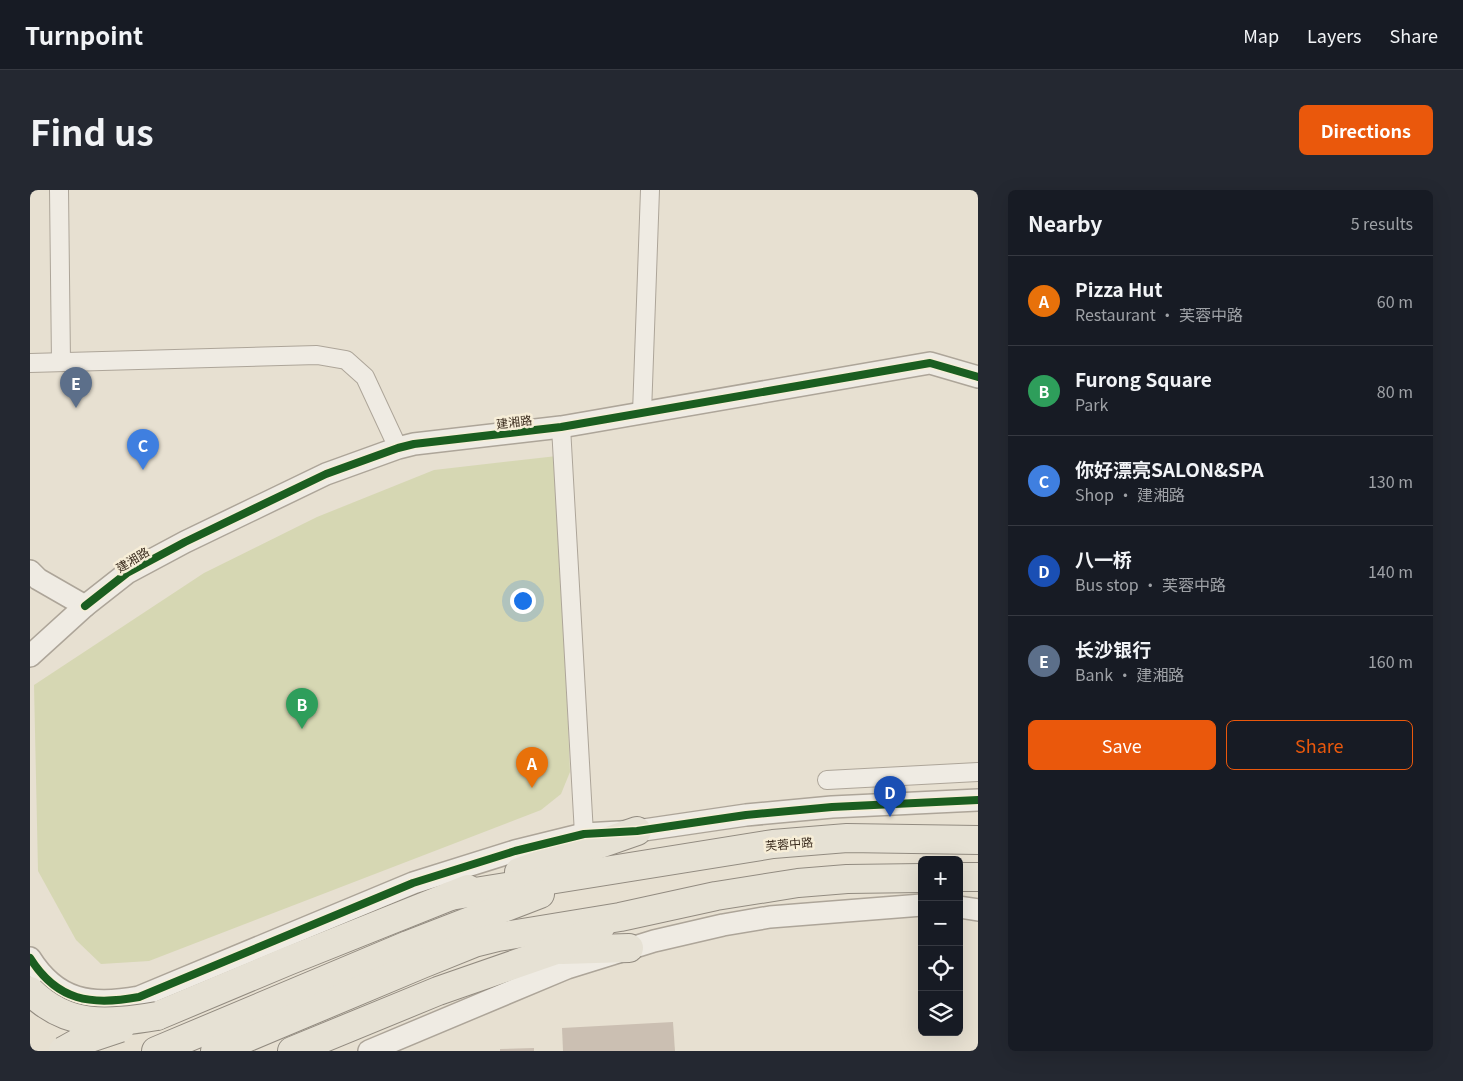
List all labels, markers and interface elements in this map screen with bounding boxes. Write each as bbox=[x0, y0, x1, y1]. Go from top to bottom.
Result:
text: Turnpoint bbox=[25, 17, 143, 52]
text: Map bbox=[1243, 22, 1279, 48]
text: Layers bbox=[1307, 22, 1362, 48]
text: Share bbox=[1390, 22, 1438, 48]
text: Find us bbox=[30, 105, 154, 156]
button: Directions bbox=[1299, 105, 1433, 155]
text: Nearby bbox=[1028, 208, 1102, 238]
text: 5 results bbox=[1351, 211, 1413, 235]
text: Pizza Hut bbox=[1075, 275, 1162, 302]
text: A bbox=[1039, 289, 1049, 313]
text: 60 m bbox=[1377, 289, 1413, 313]
text: Restaurant · 芙蓉中路 bbox=[1075, 302, 1243, 326]
text: Furong Square bbox=[1075, 365, 1212, 392]
pin: E bbox=[60, 367, 92, 408]
text: B bbox=[1039, 379, 1049, 403]
text: 80 m bbox=[1377, 379, 1413, 403]
text: Park bbox=[1075, 392, 1108, 416]
street label: 建湘路 bbox=[495, 410, 533, 432]
pin: C bbox=[127, 429, 159, 470]
text: 你好漂亮SALON&SPA bbox=[1075, 455, 1264, 482]
text: C bbox=[1039, 469, 1049, 493]
text: 130 m bbox=[1368, 469, 1413, 493]
text: Shop · 建湘路 bbox=[1075, 482, 1185, 506]
street label: 建湘路 bbox=[112, 542, 152, 576]
text: 八一桥 bbox=[1075, 545, 1132, 572]
text: D bbox=[1038, 559, 1050, 583]
text: 140 m bbox=[1368, 559, 1413, 583]
text: Bus stop · 芙蓉中路 bbox=[1075, 572, 1226, 596]
your location bbox=[510, 588, 536, 614]
text: 长沙银行 bbox=[1075, 635, 1151, 662]
text: E bbox=[1039, 649, 1049, 673]
text: 160 m bbox=[1368, 649, 1413, 673]
text: Bank · 建湘路 bbox=[1075, 662, 1184, 686]
pin: B bbox=[286, 688, 318, 729]
button: Save bbox=[1028, 720, 1216, 770]
button: Share bbox=[1226, 720, 1413, 770]
pin: A bbox=[516, 747, 548, 788]
pin: D bbox=[874, 776, 906, 817]
street label: 芙蓉中路 bbox=[764, 832, 814, 854]
map controls bbox=[918, 856, 963, 1036]
button: + bbox=[918, 856, 963, 901]
button: − bbox=[918, 901, 963, 946]
button: locate bbox=[918, 946, 963, 991]
button: layers bbox=[918, 991, 963, 1036]

